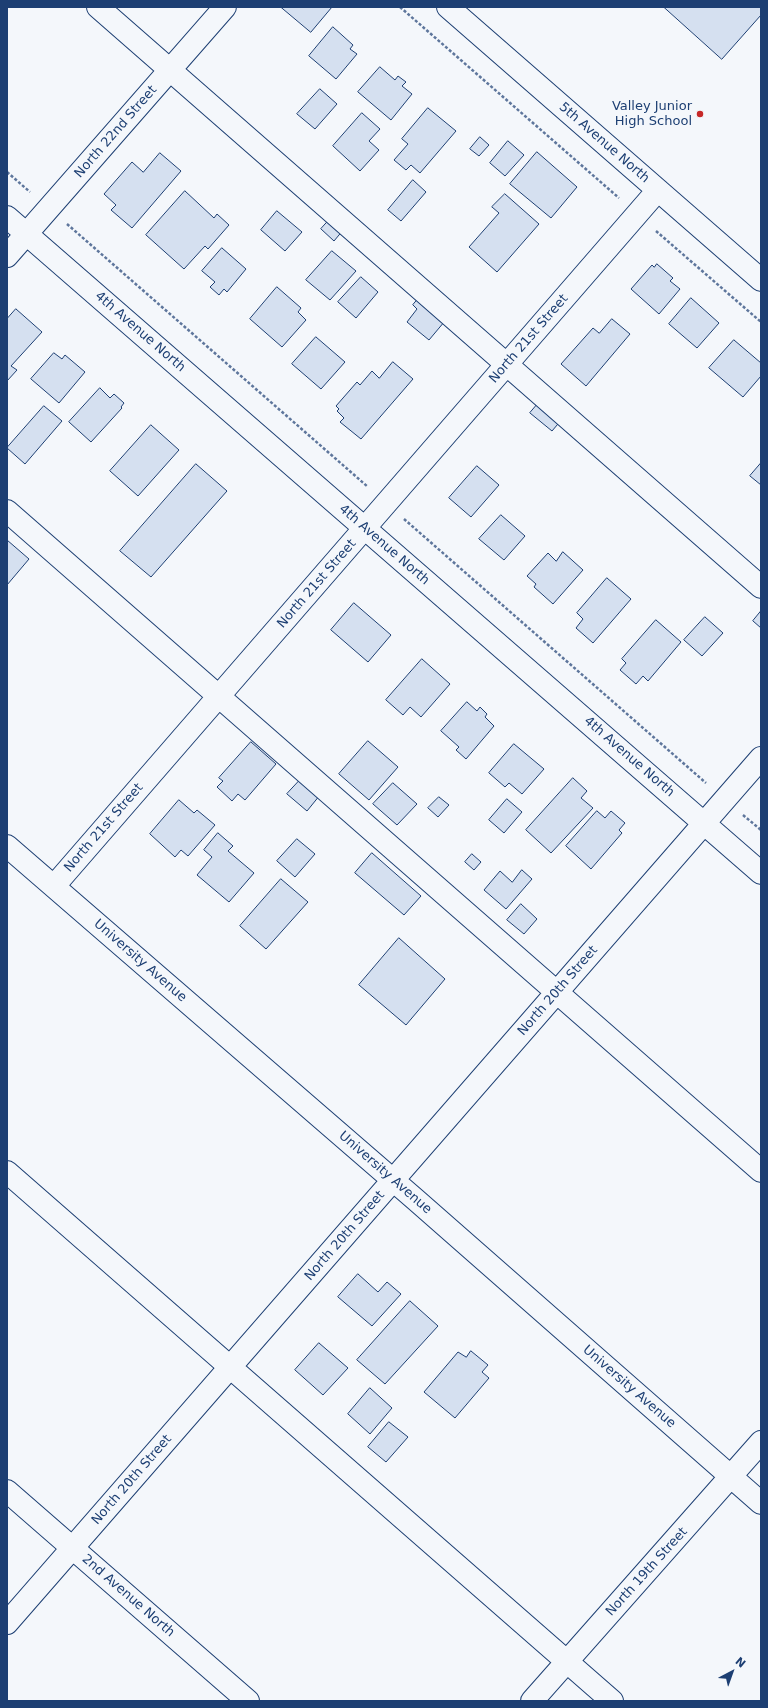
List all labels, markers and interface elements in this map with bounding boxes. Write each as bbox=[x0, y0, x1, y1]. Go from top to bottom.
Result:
street label: North 22nd Street bbox=[72, 83, 160, 181]
place label: Valley Junior High School bbox=[612, 99, 692, 130]
street label: 5th Avenue North bbox=[556, 100, 652, 186]
marker: Valley Junior High School bbox=[695, 109, 705, 119]
street label: 4th Avenue North bbox=[92, 289, 188, 375]
street label: North 21st Street bbox=[486, 291, 572, 387]
street label: 4th Avenue North bbox=[336, 502, 432, 588]
street label: North 21st Street bbox=[274, 536, 360, 632]
street label: 4th Avenue North bbox=[581, 714, 677, 800]
street label: North 21st Street bbox=[61, 780, 147, 876]
street label: University Avenue bbox=[90, 916, 190, 1006]
street label: North 20th Street bbox=[515, 943, 601, 1039]
street label: University Avenue bbox=[335, 1128, 435, 1218]
street label: North 20th Street bbox=[302, 1188, 388, 1284]
street label: University Avenue bbox=[579, 1342, 679, 1432]
street label: North 20th Street bbox=[89, 1432, 175, 1528]
street label: North 19th Street bbox=[603, 1524, 691, 1620]
street label: 2nd Avenue North bbox=[78, 1552, 178, 1640]
north arrow bbox=[712, 1652, 752, 1692]
text: N bbox=[732, 1655, 748, 1670]

